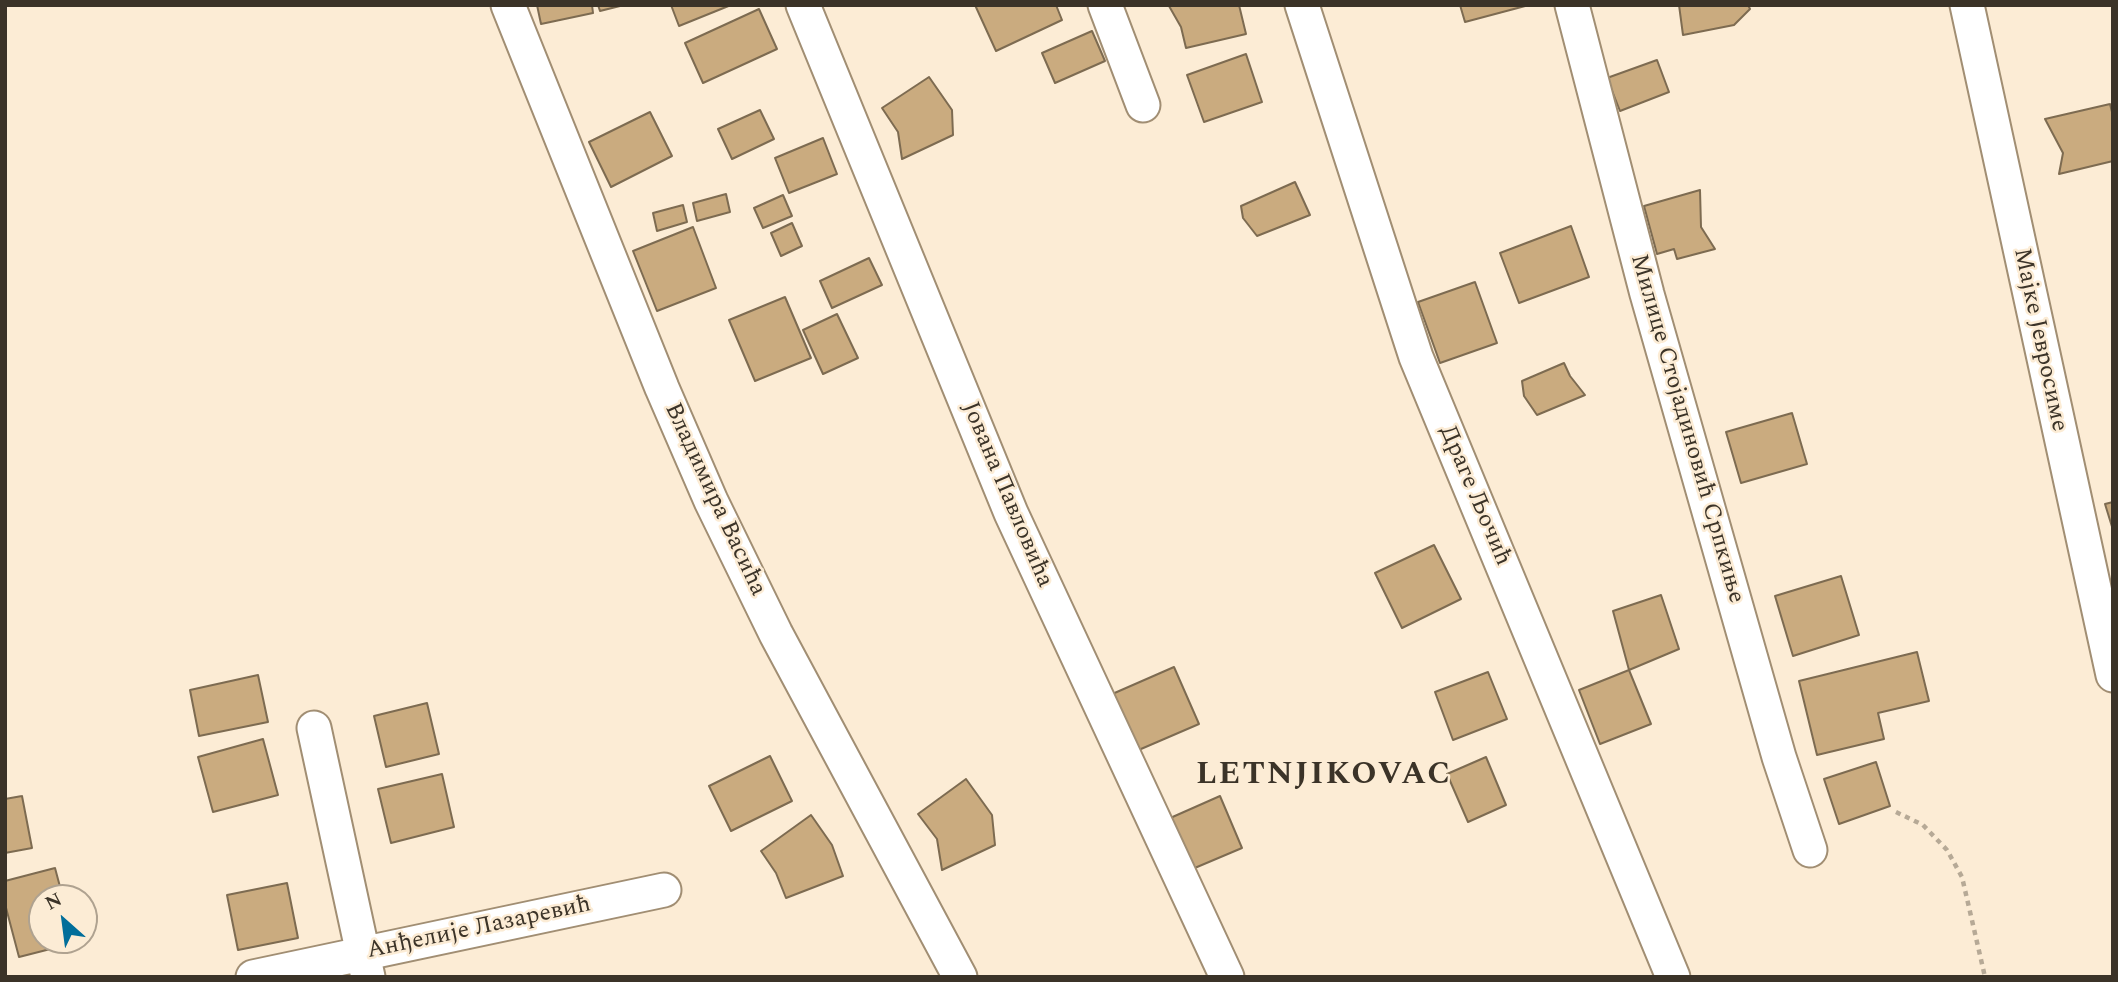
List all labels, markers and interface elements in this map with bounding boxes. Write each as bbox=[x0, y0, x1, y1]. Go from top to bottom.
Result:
street label: Мајке Јевросиме bbox=[2006, 246, 2072, 434]
street label: Милице Стојадиновић Српкиње bbox=[1622, 251, 1750, 607]
street label: Јована Павловића bbox=[954, 398, 1058, 592]
street label: Владимира Васића bbox=[657, 399, 771, 601]
street label: Драге Љочић bbox=[1432, 422, 1516, 570]
district label: LETNJIKOVAC bbox=[1197, 758, 1451, 796]
north arrow bbox=[28, 884, 98, 954]
text: N bbox=[40, 885, 67, 918]
street label: Анђелије Лазаревић bbox=[364, 891, 594, 967]

